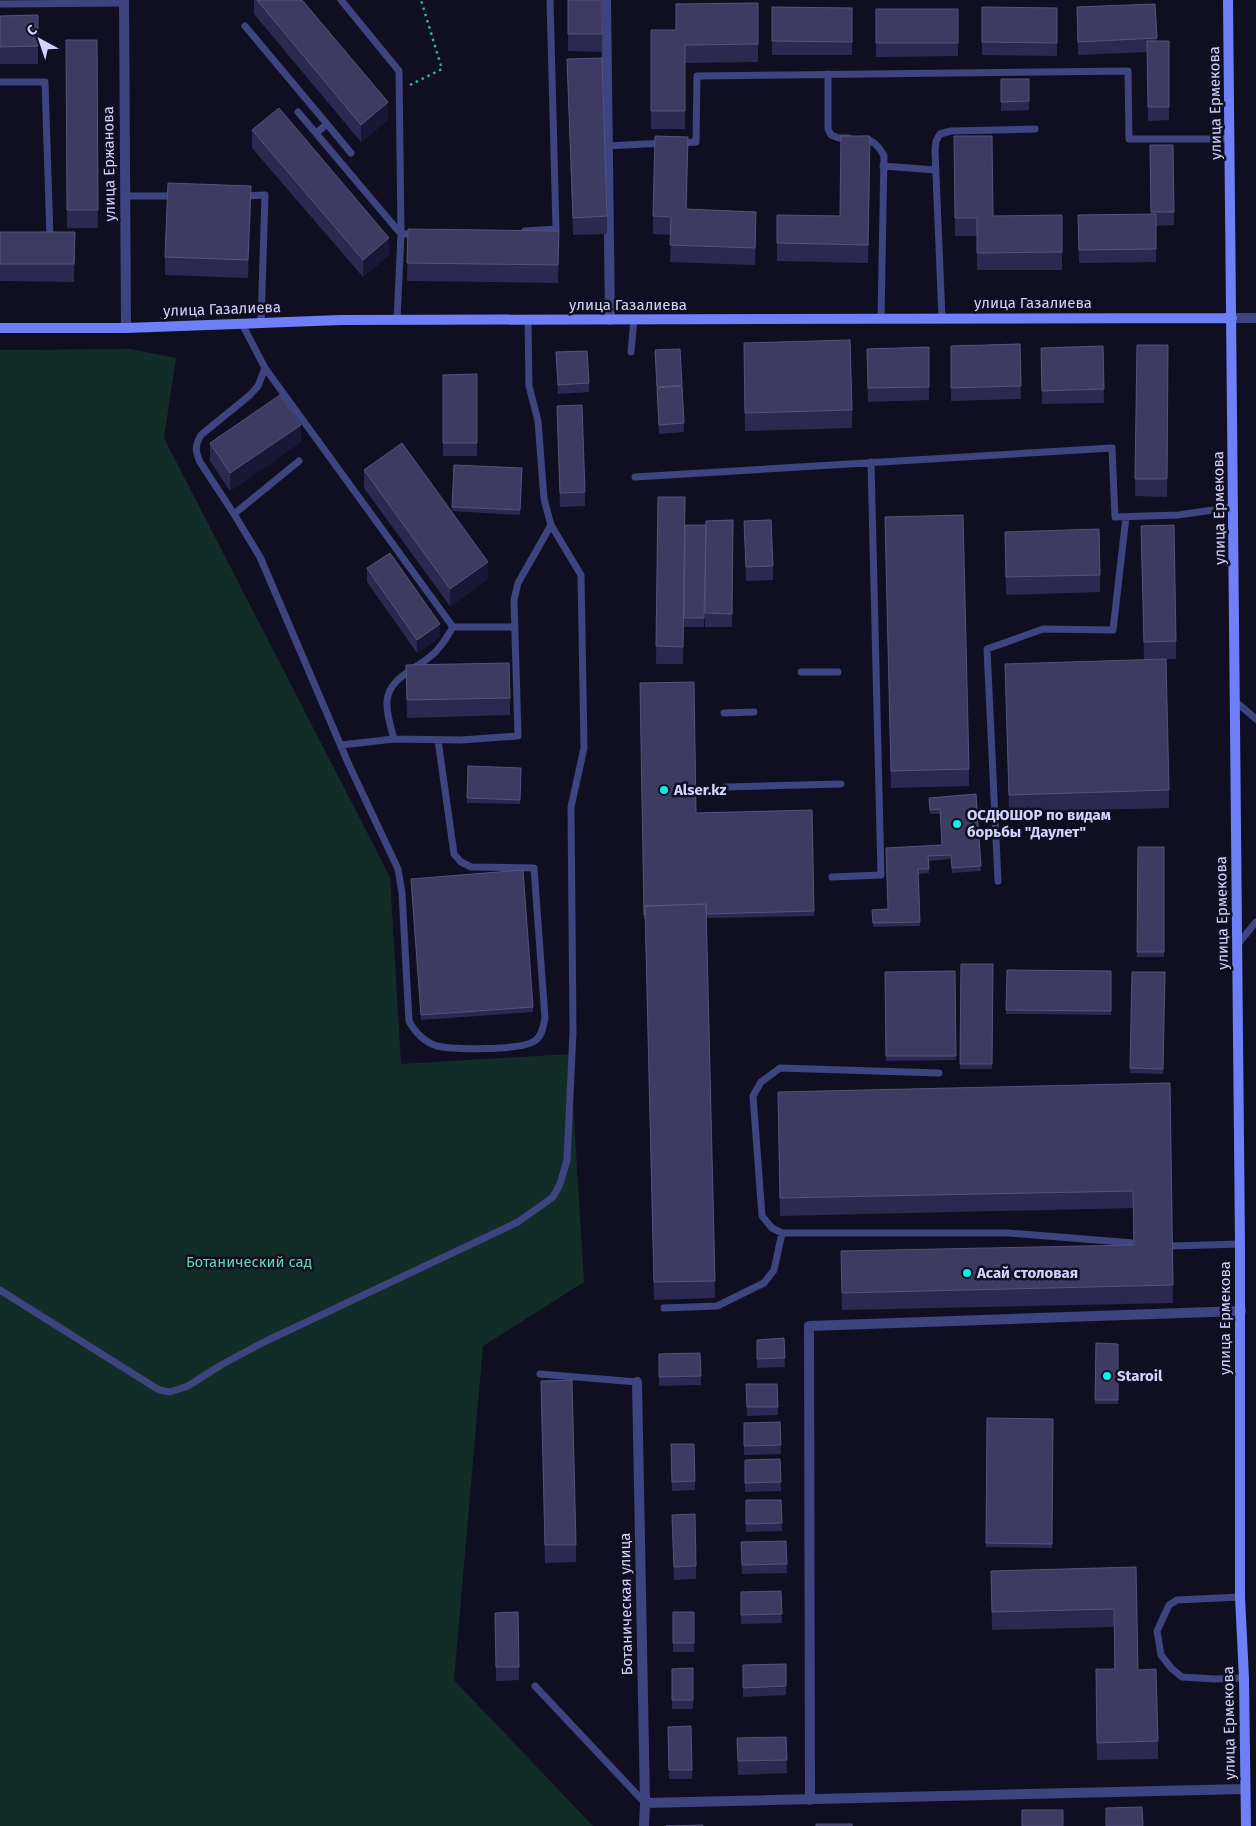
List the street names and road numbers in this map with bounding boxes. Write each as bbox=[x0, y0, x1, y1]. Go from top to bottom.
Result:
street label: улица Ермекова bbox=[1205, 46, 1225, 160]
street label: улица Ержанова bbox=[99, 106, 119, 222]
street label: улица Газалиева bbox=[974, 294, 1092, 312]
street label: улица Газалиева bbox=[569, 296, 687, 314]
street label: улица Газалиева bbox=[163, 298, 281, 320]
street label: улица Ермекова bbox=[1209, 451, 1229, 565]
street label: улица Ермекова bbox=[1212, 856, 1232, 970]
street label: улица Ермекова bbox=[1216, 1261, 1234, 1375]
street label: Ботаническая улица bbox=[616, 1533, 636, 1675]
street label: улица Ермекова bbox=[1219, 1666, 1239, 1780]

